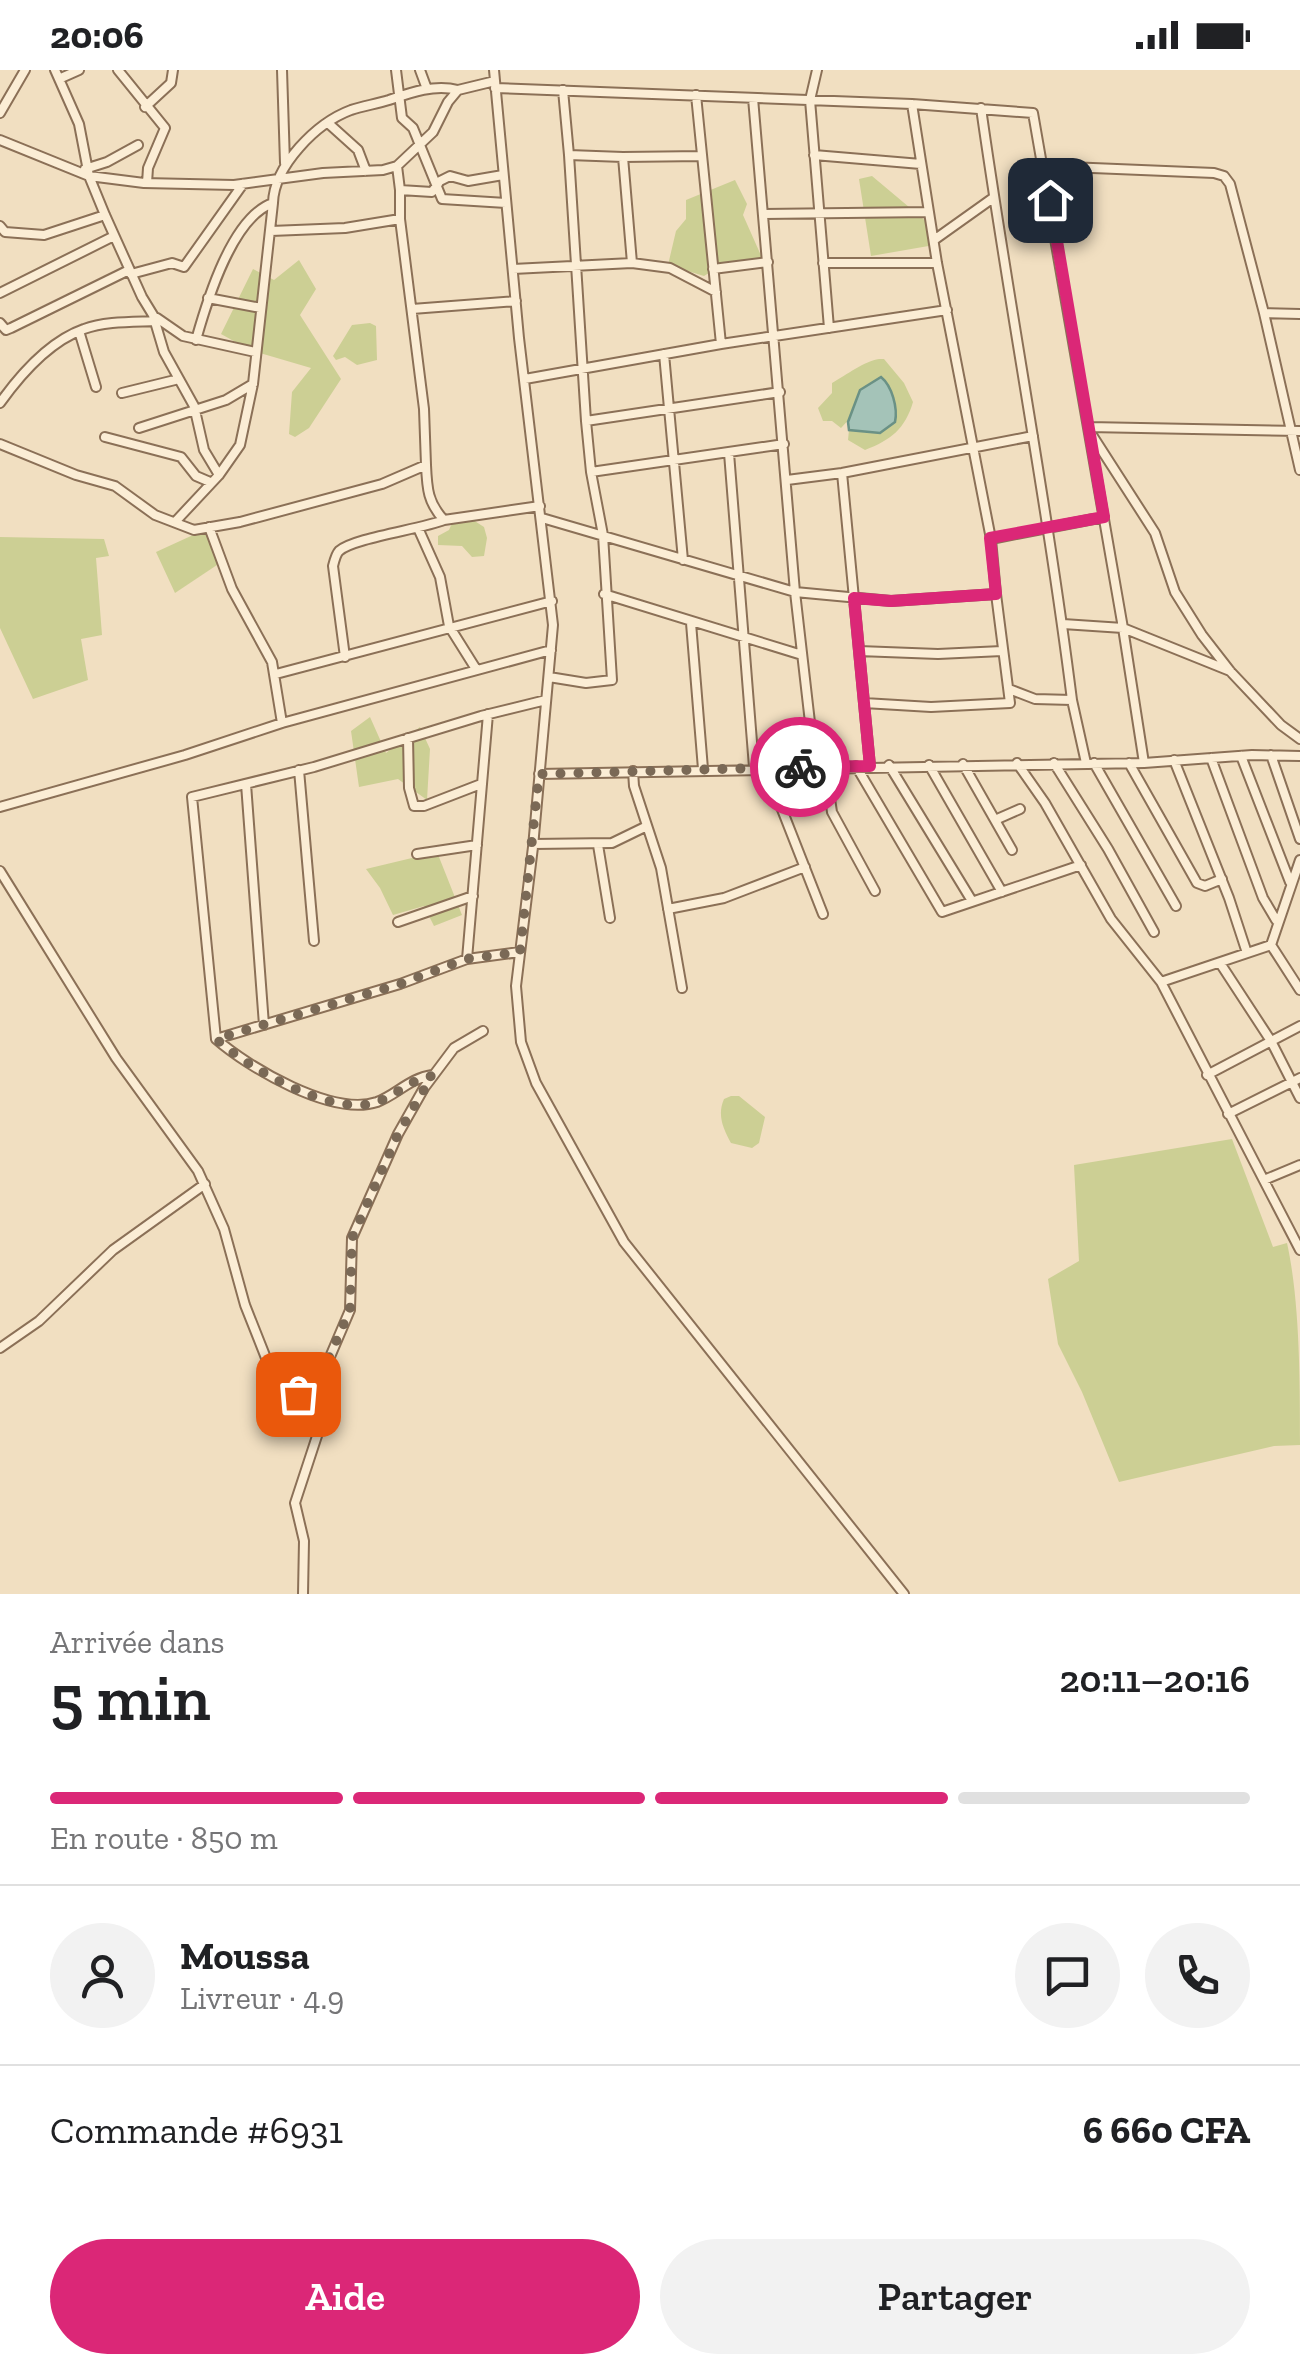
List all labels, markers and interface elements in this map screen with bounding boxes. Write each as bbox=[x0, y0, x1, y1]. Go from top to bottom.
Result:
text: 20:06 bbox=[50, 12, 144, 58]
pin bbox=[1008, 158, 1093, 243]
icon: home bbox=[1023, 173, 1078, 228]
courier bbox=[750, 717, 850, 817]
icon: bike bbox=[773, 740, 828, 795]
pin bbox=[256, 1352, 341, 1437]
icon: bag bbox=[271, 1367, 326, 1422]
text: Arrivée dans bbox=[50, 1623, 225, 1661]
text: 20:11–20:16 bbox=[1059, 1656, 1250, 1702]
text: 5 min bbox=[50, 1659, 211, 1737]
text: En route · 850 m bbox=[50, 1819, 278, 1857]
button: person bbox=[50, 1923, 155, 2028]
button: chat bbox=[1015, 1923, 1120, 2028]
button: phone bbox=[1145, 1923, 1250, 2028]
text: Moussa bbox=[180, 1933, 310, 1979]
text: Livreur · 4.9 bbox=[180, 1979, 344, 2017]
text: Commande #6931 bbox=[50, 2107, 343, 2153]
text: 6 660 CFA bbox=[1083, 2107, 1250, 2153]
button: Aide bbox=[50, 2239, 640, 2354]
button: Partager bbox=[660, 2239, 1250, 2354]

